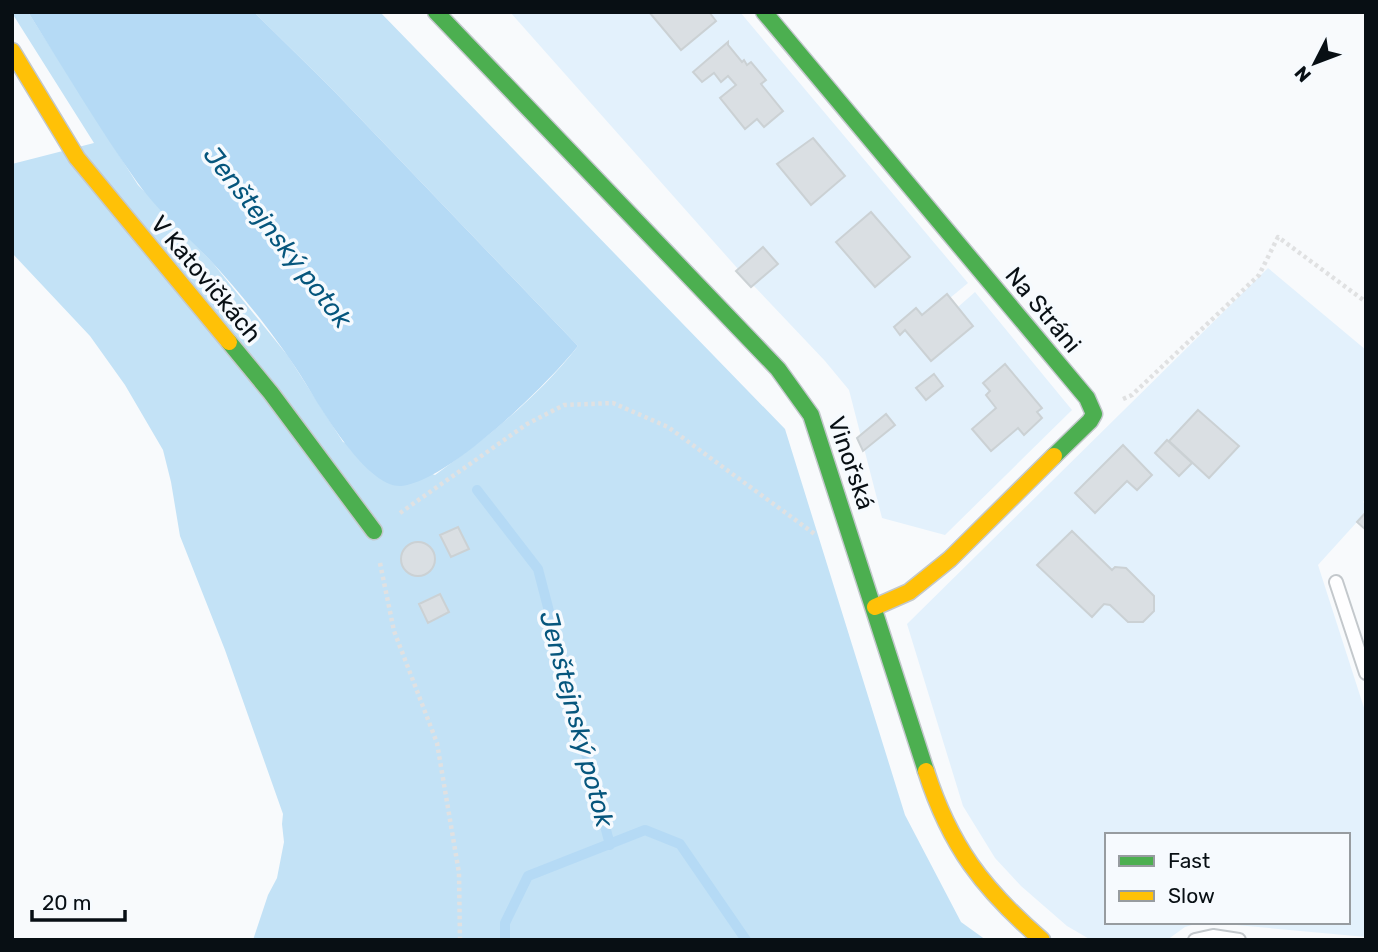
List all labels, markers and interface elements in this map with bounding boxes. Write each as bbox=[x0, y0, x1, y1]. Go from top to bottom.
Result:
north arrow bbox=[1280, 28, 1350, 98]
text: N bbox=[1290, 61, 1316, 87]
water label: Jenštejnský potok bbox=[197, 140, 359, 335]
street label: V Katovičkách bbox=[145, 210, 267, 348]
street label: Na Stráni bbox=[999, 262, 1087, 358]
street label: Vinořská bbox=[822, 413, 880, 513]
water label: Jenštejnský potok bbox=[533, 608, 620, 831]
legend bbox=[1105, 833, 1350, 924]
text: Fast bbox=[1168, 848, 1210, 873]
scale bar bbox=[32, 878, 124, 922]
text: Slow bbox=[1168, 883, 1215, 908]
text: 20 m bbox=[42, 890, 91, 915]

